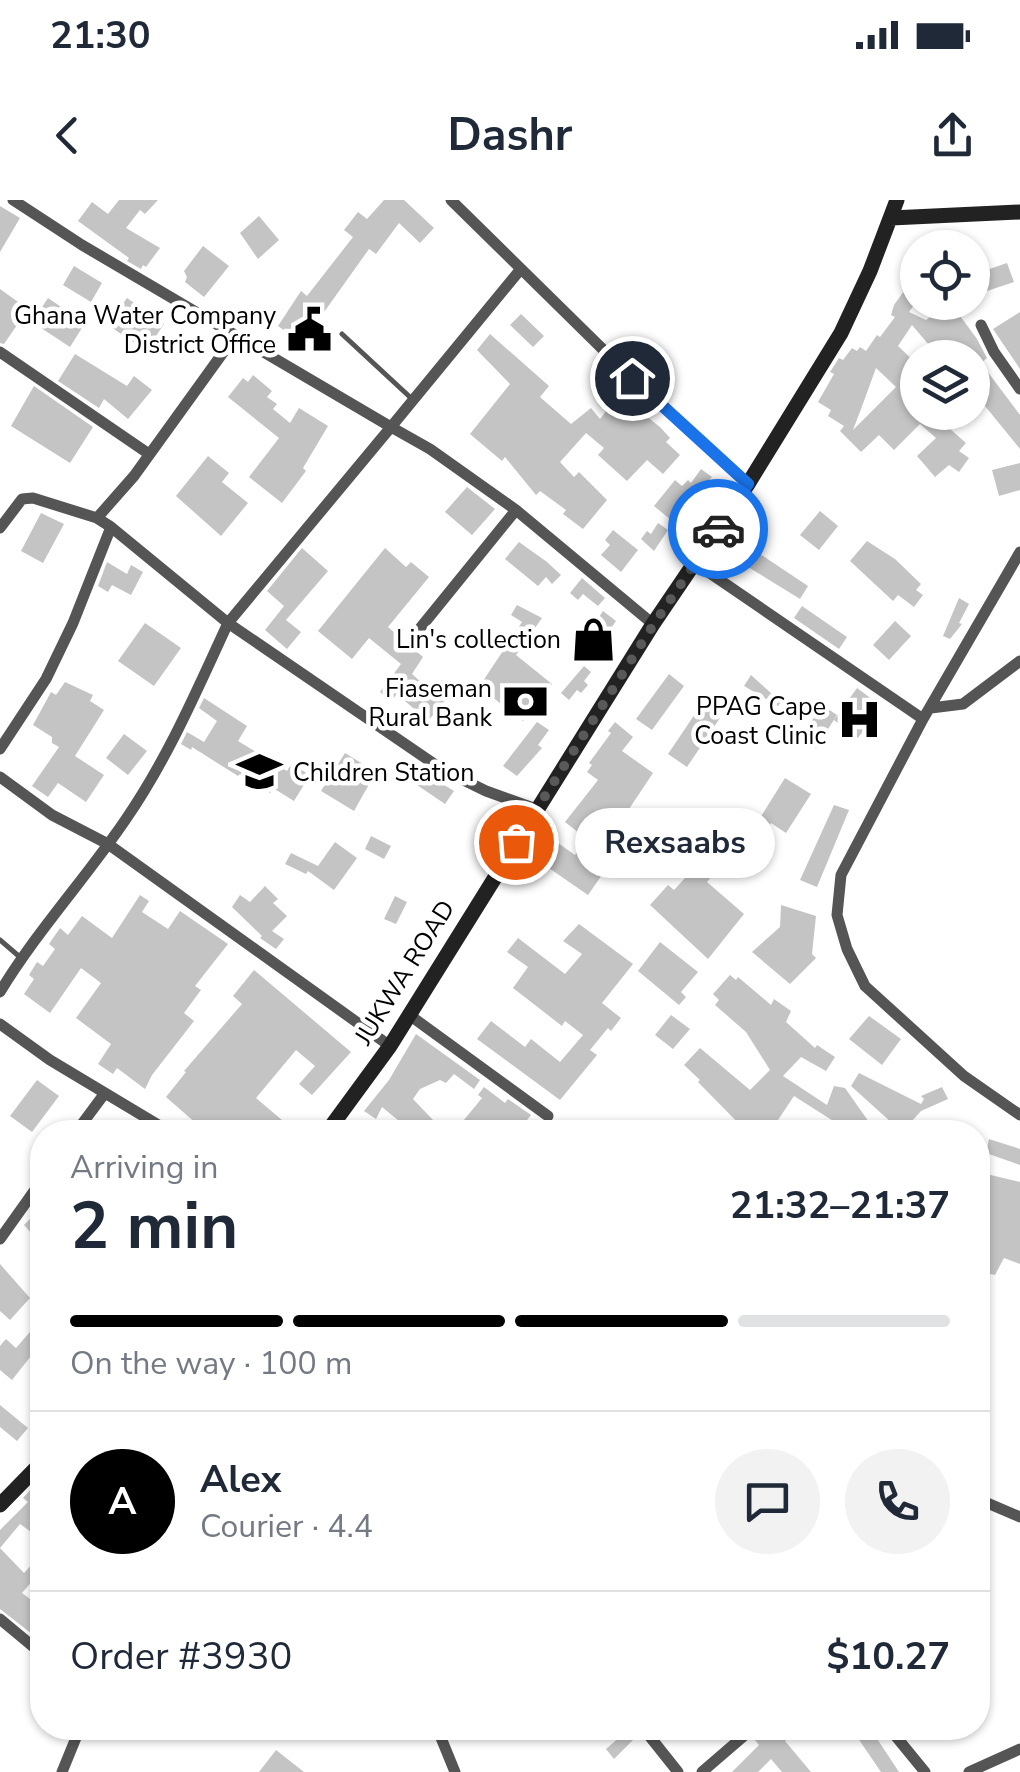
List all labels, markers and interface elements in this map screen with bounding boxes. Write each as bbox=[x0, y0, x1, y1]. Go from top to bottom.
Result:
text: 21:30 bbox=[50, 10, 151, 61]
text: Dashr bbox=[448, 105, 572, 166]
icon: back bbox=[40, 108, 95, 163]
icon: share bbox=[925, 108, 980, 163]
map controls bbox=[900, 230, 990, 430]
button: locate bbox=[900, 230, 990, 320]
place label: Ghana Water Company District Office bbox=[14, 299, 276, 362]
public building icon: Ghana Water Company District Office bbox=[285, 305, 333, 353]
pin bbox=[590, 336, 675, 421]
button: layers bbox=[900, 340, 990, 430]
icon: home bbox=[605, 351, 660, 406]
courier bbox=[668, 479, 768, 579]
icon: car bbox=[691, 502, 746, 557]
shop icon: Lin's collection bbox=[570, 615, 618, 663]
place label: Lin's collection bbox=[396, 623, 561, 657]
place label: Fiaseman Rural Bank bbox=[368, 672, 492, 735]
bank icon: Fiaseman Rural Bank bbox=[501, 678, 549, 726]
place label: PPAG Cape Coast Clinic bbox=[694, 690, 826, 753]
hospital icon: PPAG Cape Coast Clinic bbox=[835, 696, 883, 744]
school or university icon: Children Station bbox=[236, 748, 284, 796]
place label: Children Station bbox=[293, 756, 474, 790]
pin bbox=[474, 800, 559, 885]
callout: Rexsaabs bbox=[576, 807, 776, 877]
icon: bag bbox=[489, 815, 544, 870]
text: Rexsaabs bbox=[604, 821, 746, 864]
street label: JUKWA ROAD bbox=[346, 894, 463, 1052]
text: Arriving in bbox=[70, 1146, 218, 1189]
text: 21:32–21:37 bbox=[730, 1180, 950, 1231]
text: 2 min bbox=[70, 1182, 238, 1271]
text: On the way · 100 m bbox=[70, 1342, 352, 1385]
button: chat bbox=[715, 1449, 820, 1554]
button: phone bbox=[845, 1449, 950, 1554]
text: Alex bbox=[200, 1454, 281, 1505]
text: A bbox=[108, 1476, 137, 1527]
text: Courier · 4.4 bbox=[200, 1505, 373, 1548]
text: Order #3930 bbox=[70, 1631, 292, 1682]
text: $10.27 bbox=[827, 1631, 950, 1682]

